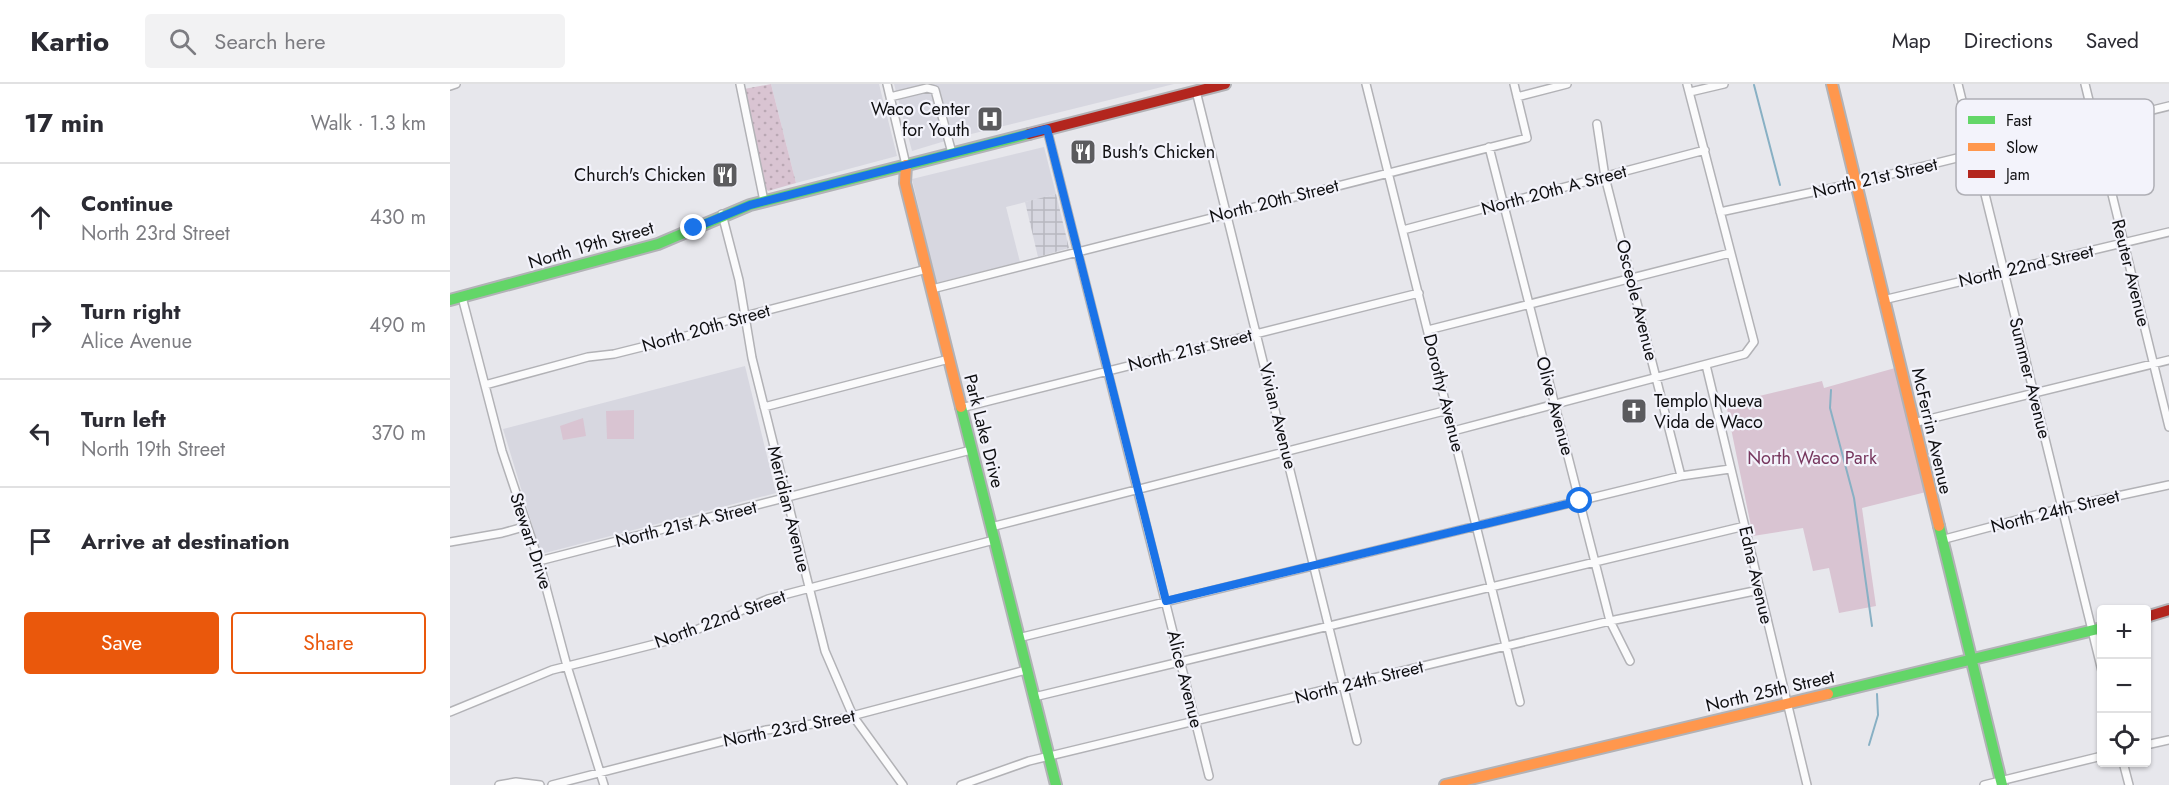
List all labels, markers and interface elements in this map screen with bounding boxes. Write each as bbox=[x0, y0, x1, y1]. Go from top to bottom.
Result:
search box bbox=[145, 14, 565, 68]
text: Kartio bbox=[30, 21, 109, 62]
icon: search bbox=[166, 25, 199, 58]
text: Search here bbox=[214, 25, 326, 57]
text: Map bbox=[1892, 26, 1931, 56]
text: Directions bbox=[1964, 26, 2053, 56]
text: Saved bbox=[2086, 26, 2139, 56]
place label: Waco Center for Youth bbox=[871, 96, 971, 143]
legend bbox=[1956, 99, 2154, 195]
text: 17 min bbox=[24, 104, 104, 142]
hospital icon: Waco Center for Youth bbox=[975, 104, 1005, 134]
text: Walk · 1.3 km bbox=[311, 109, 426, 138]
text: Fast bbox=[2006, 109, 2032, 132]
text: Slow bbox=[2006, 136, 2038, 159]
restaurant icon: Bush's Chicken bbox=[1068, 137, 1098, 167]
place label: Bush's Chicken bbox=[1102, 139, 1215, 165]
street label: North 21st Street bbox=[1810, 151, 1941, 205]
street label: North 20th A Street bbox=[1478, 158, 1630, 222]
restaurant icon: Church's Chicken bbox=[710, 160, 740, 190]
place label: Church's Chicken bbox=[574, 162, 706, 188]
text: Jam bbox=[2004, 163, 2030, 186]
street label: North 20th Street bbox=[1207, 172, 1342, 230]
text: Continue bbox=[81, 187, 173, 219]
icon: ahead bbox=[24, 201, 57, 234]
text: 430 m bbox=[370, 203, 426, 232]
street label: North 19th Street bbox=[525, 214, 658, 275]
route end bbox=[680, 214, 706, 240]
street label: Reuter Avenue bbox=[2105, 216, 2157, 330]
text: North 23rd Street bbox=[81, 219, 230, 248]
street label: Osceole Avenue bbox=[1609, 237, 1665, 363]
street label: North 22nd Street bbox=[1956, 238, 2097, 294]
text: Turn right bbox=[81, 295, 181, 327]
street label: North 20th Street bbox=[639, 297, 774, 359]
icon: right bbox=[24, 309, 57, 342]
text: 490 m bbox=[369, 311, 426, 340]
street label: Summer Avenue bbox=[2002, 315, 2058, 441]
street label: North 21st Street bbox=[1125, 322, 1256, 378]
text: Alice Avenue bbox=[81, 327, 192, 356]
street label: Dorothy Avenue bbox=[1417, 331, 1471, 455]
street label: Olive Avenue bbox=[1529, 354, 1581, 458]
street label: Vivian Avenue bbox=[1252, 360, 1304, 472]
street label: McFerrin Avenue bbox=[1905, 365, 1959, 497]
street label: Park Lake Drive bbox=[957, 371, 1011, 491]
place label: Templo Nueva Vida de Waco bbox=[1654, 388, 1763, 435]
church icon: Templo Nueva Vida de Waco bbox=[1619, 396, 1649, 426]
text: Turn left bbox=[81, 403, 166, 435]
icon: left bbox=[24, 417, 57, 450]
text: 370 m bbox=[371, 419, 426, 448]
text: North 19th Street bbox=[81, 435, 225, 464]
street label: Meridian Avenue bbox=[761, 443, 817, 575]
park label: North Waco Park bbox=[1747, 445, 1877, 471]
street label: North 24th Street bbox=[1988, 482, 2123, 540]
route start bbox=[1566, 487, 1592, 513]
street label: Stewart Drive bbox=[503, 489, 559, 593]
street label: North 21st A Street bbox=[613, 494, 760, 554]
street label: Edna Avenue bbox=[1732, 523, 1780, 627]
icon: arrive bbox=[24, 525, 57, 558]
text: Arrive at destination bbox=[81, 525, 290, 557]
street label: North 22nd Street bbox=[651, 583, 790, 655]
map controls bbox=[2097, 605, 2151, 767]
button: + bbox=[2097, 605, 2151, 659]
button: Save bbox=[24, 612, 219, 674]
button: Share bbox=[231, 612, 426, 674]
street label: Alice Avenue bbox=[1160, 627, 1210, 731]
street label: North 24th Street bbox=[1292, 653, 1427, 711]
button: − bbox=[2097, 659, 2151, 713]
street label: North 25th Street bbox=[1703, 663, 1838, 718]
street label: North 23rd Street bbox=[721, 702, 858, 754]
button: locate bbox=[2097, 713, 2151, 767]

